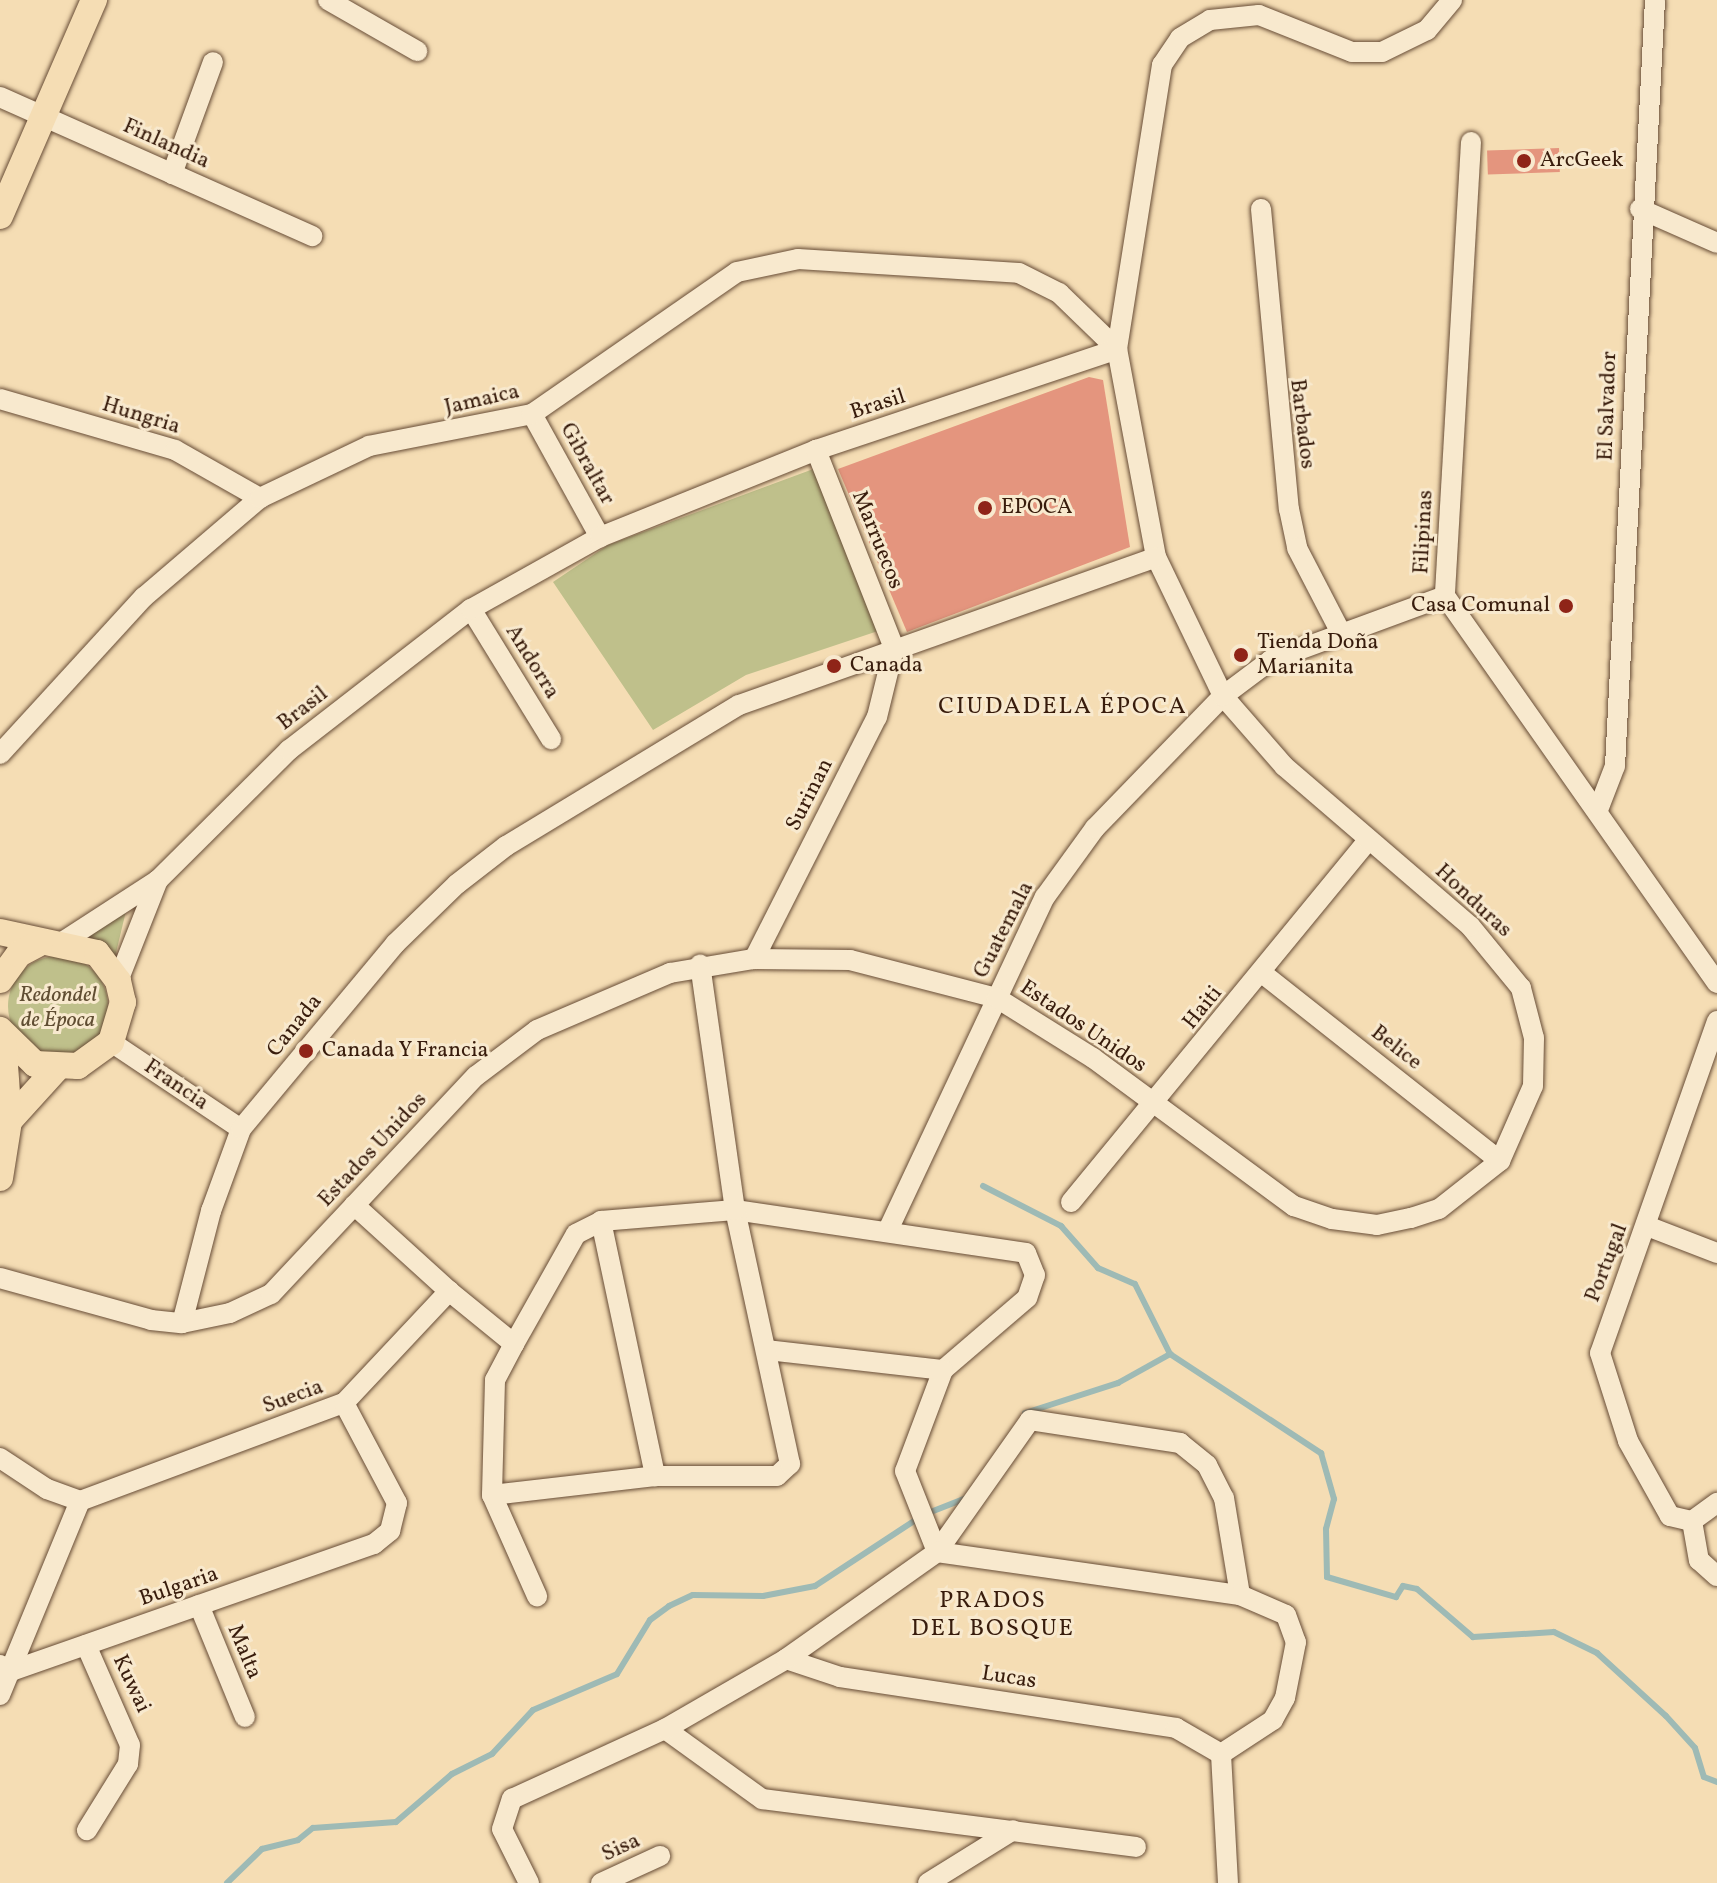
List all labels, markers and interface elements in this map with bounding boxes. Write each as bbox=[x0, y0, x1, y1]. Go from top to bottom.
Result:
street label: Finlandia bbox=[119, 113, 213, 175]
place label: ArcGeek bbox=[1540, 148, 1623, 174]
marker: ArcGeek bbox=[1515, 152, 1533, 170]
street label: El Salvador bbox=[1593, 351, 1623, 461]
street label: Barbados bbox=[1283, 378, 1321, 470]
street label: Jamaica bbox=[442, 379, 522, 421]
street label: Brasil bbox=[847, 384, 909, 426]
street label: Hungria bbox=[99, 392, 183, 440]
street label: Gibraltar bbox=[554, 419, 620, 509]
street label: Marruecos bbox=[845, 487, 909, 593]
street label: Filipinas bbox=[1409, 489, 1439, 575]
place label: EPOCA bbox=[1001, 495, 1072, 521]
marker: EPOCA bbox=[976, 499, 994, 517]
place label: Casa Comunal bbox=[1411, 593, 1550, 619]
marker: Casa Comunal bbox=[1557, 597, 1575, 615]
street label: Andorra bbox=[499, 620, 565, 704]
place label: Tienda Doña Marianita bbox=[1257, 629, 1379, 680]
marker: Tienda Doña Marianita bbox=[1232, 646, 1250, 664]
place label: Canada bbox=[850, 653, 923, 679]
marker: Canada bbox=[825, 657, 843, 675]
street label: Brasil bbox=[273, 681, 333, 737]
district label: CIUDADELA ÉPOCA bbox=[938, 694, 1188, 722]
street label: Surinan bbox=[781, 754, 839, 836]
street label: Honduras bbox=[1429, 859, 1517, 943]
street label: Guatemala bbox=[968, 877, 1040, 983]
street label: Estados Unidos bbox=[1015, 975, 1151, 1079]
street label: Haiti bbox=[1177, 981, 1229, 1035]
park label: Redondel de Época bbox=[19, 982, 97, 1034]
street label: Canada bbox=[262, 989, 328, 1063]
street label: Belice bbox=[1365, 1020, 1427, 1076]
place label: Canada Y Francia bbox=[322, 1038, 490, 1064]
marker: Canada Y Francia bbox=[297, 1042, 315, 1060]
street label: Francia bbox=[139, 1054, 213, 1116]
street label: Estados Unidos bbox=[313, 1087, 433, 1213]
street label: Portugal bbox=[1580, 1220, 1634, 1306]
street label: Suecia bbox=[259, 1374, 327, 1420]
street label: Bulgaria bbox=[136, 1561, 222, 1613]
district label: PRADOS DEL BOSQUE bbox=[911, 1588, 1075, 1644]
street label: Malta bbox=[221, 1621, 267, 1683]
street label: Kuwai bbox=[106, 1651, 156, 1717]
street label: Lucas bbox=[980, 1661, 1038, 1695]
street label: Sisa bbox=[598, 1828, 644, 1868]

